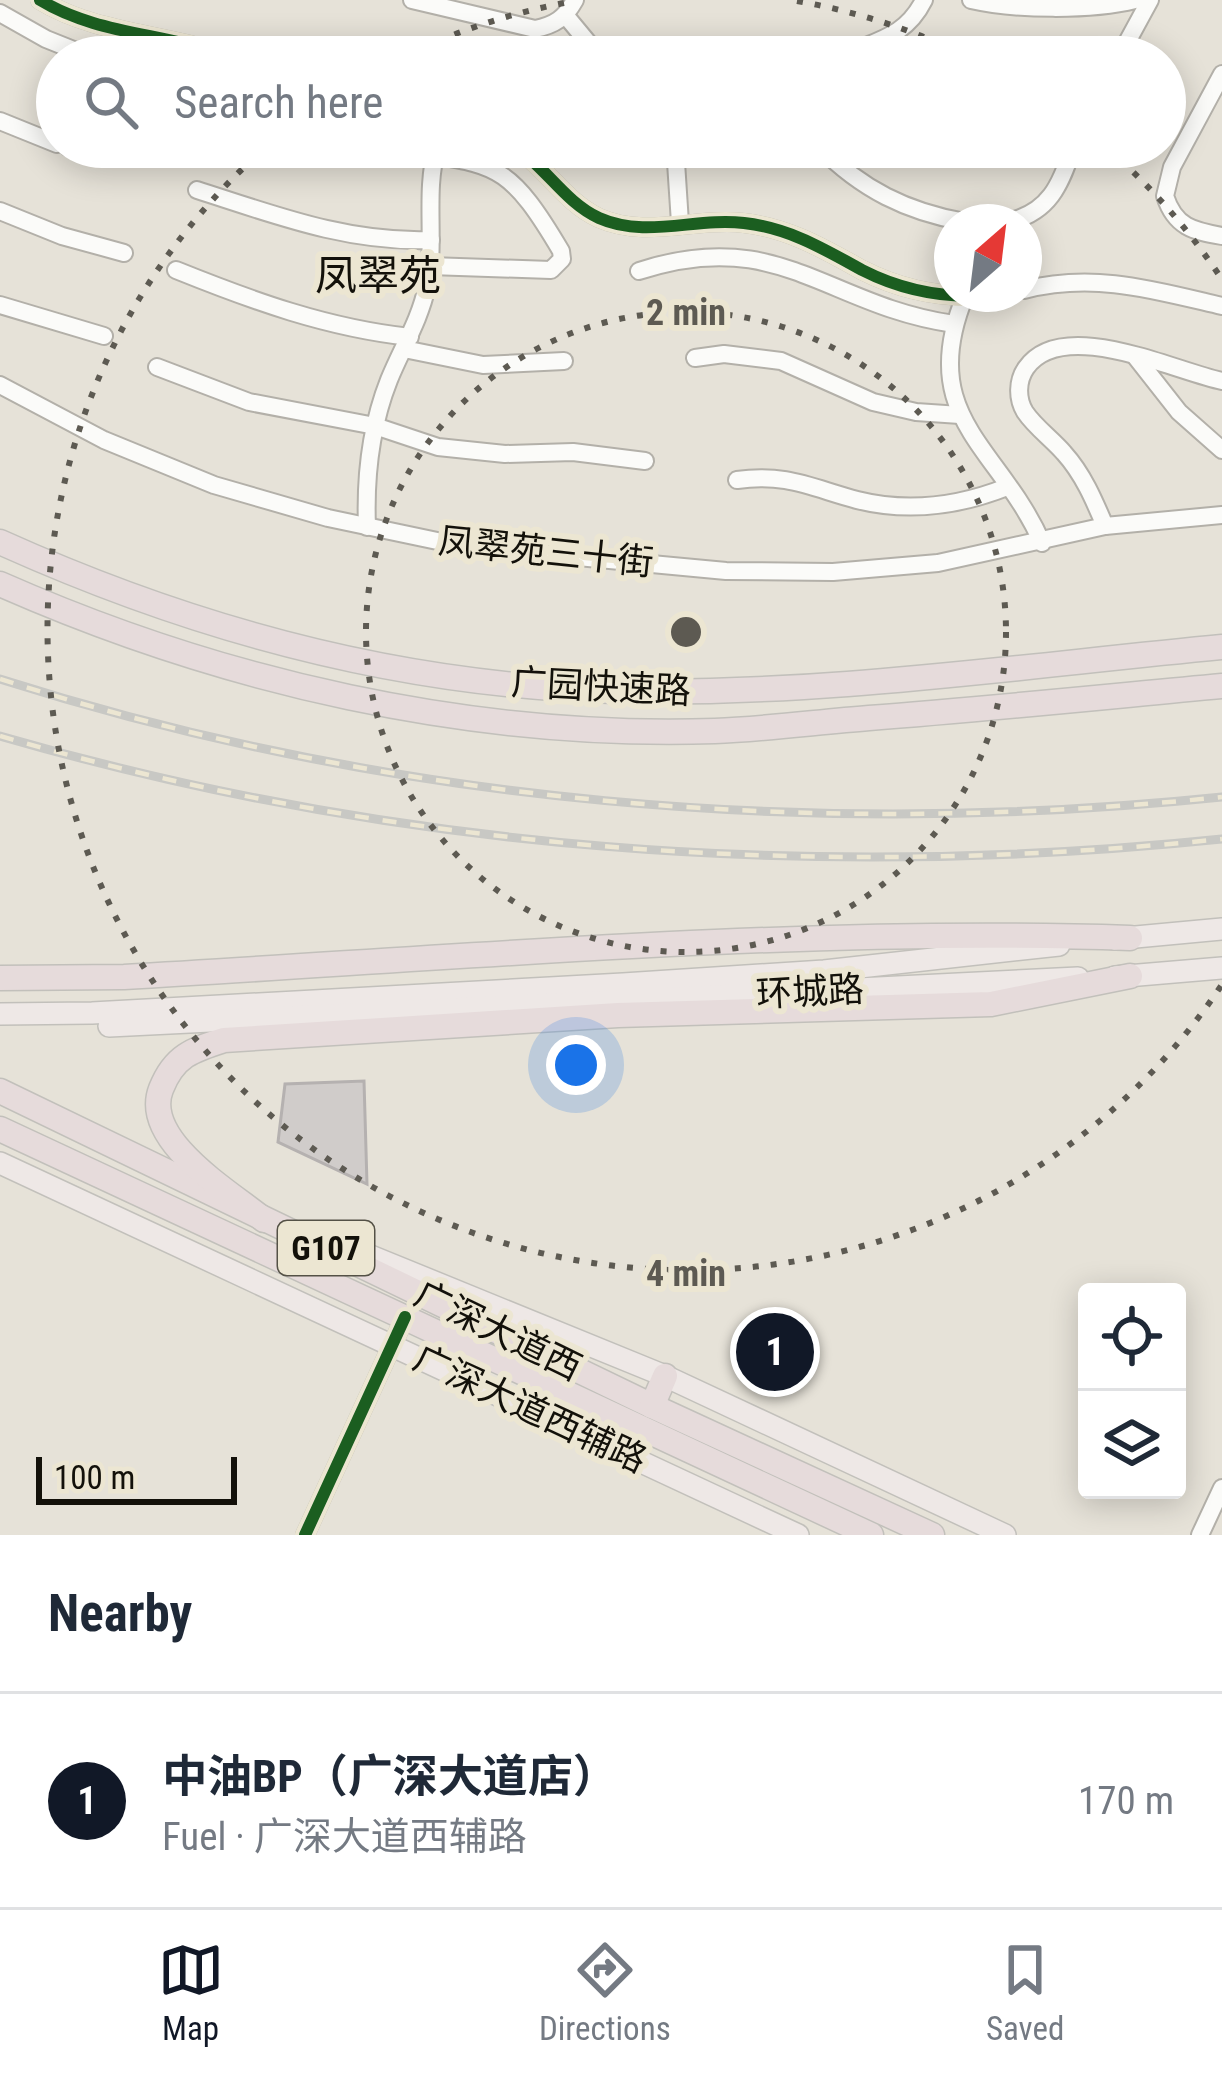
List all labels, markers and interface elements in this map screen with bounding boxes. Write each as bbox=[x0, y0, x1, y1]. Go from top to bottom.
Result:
search box bbox=[36, 36, 1186, 168]
icon: search bbox=[78, 69, 144, 135]
text: Search here bbox=[174, 76, 383, 129]
north arrow bbox=[934, 204, 1042, 312]
district label: 凤翠苑 bbox=[315, 251, 441, 300]
text: 2 min bbox=[646, 292, 726, 334]
street label: 凤翠苑三十街 bbox=[436, 520, 656, 584]
centre of rings bbox=[665, 611, 707, 653]
street label: 广园快速路 bbox=[510, 661, 692, 713]
street label: 环城路 bbox=[755, 968, 865, 1016]
your location bbox=[546, 1035, 606, 1095]
road number: G107 bbox=[278, 1221, 374, 1275]
text: 4 min bbox=[646, 1253, 726, 1295]
street label: 广深大道西 bbox=[408, 1273, 588, 1389]
map controls bbox=[1078, 1283, 1186, 1499]
button: locate bbox=[1078, 1283, 1186, 1391]
pin: 1 bbox=[736, 1307, 814, 1397]
street label: 广深大道西辅路 bbox=[407, 1337, 653, 1481]
button: layers bbox=[1078, 1391, 1186, 1499]
scale bar bbox=[36, 1451, 237, 1504]
text: 100 m bbox=[54, 1458, 135, 1497]
text: Nearby bbox=[48, 1584, 192, 1643]
text: 中油BP（广深大道店） bbox=[162, 1750, 618, 1803]
text: 1 bbox=[77, 1778, 97, 1824]
text: 170 m bbox=[1078, 1778, 1174, 1824]
text: Fuel · 广深大道西辅路 bbox=[162, 1814, 527, 1860]
tab: Map bbox=[158, 1937, 224, 2048]
tab: Directions bbox=[539, 1937, 671, 2048]
tab: Saved bbox=[986, 1937, 1064, 2048]

